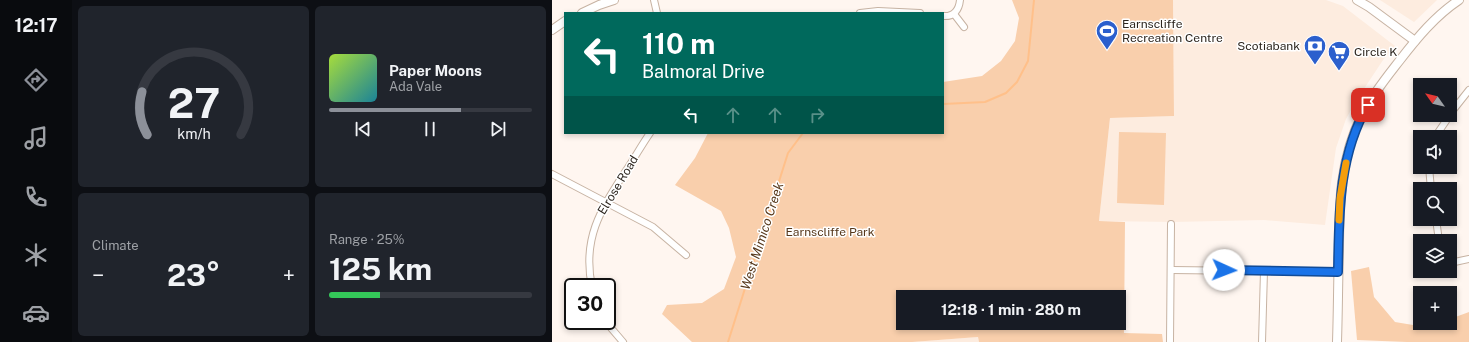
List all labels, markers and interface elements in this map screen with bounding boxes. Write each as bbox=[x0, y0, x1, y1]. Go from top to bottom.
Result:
text: 12:17 bbox=[15, 15, 57, 36]
place label: Earnscliffe Recreation Centre bbox=[1122, 17, 1223, 45]
sports icon: Earnscliffe Recreation Centre bbox=[1094, 18, 1120, 51]
text: 110 m bbox=[642, 27, 715, 60]
icon: left bbox=[576, 28, 628, 80]
bank icon: Scotiabank bbox=[1302, 33, 1328, 66]
place label: Scotiabank bbox=[1237, 39, 1300, 53]
supermarket icon: Circle K bbox=[1326, 39, 1352, 72]
place label: Circle K bbox=[1354, 45, 1398, 59]
text: Balmoral Drive bbox=[642, 61, 765, 82]
text: Paper Moons bbox=[389, 62, 482, 79]
icon: directions bbox=[22, 66, 50, 94]
text: 27 bbox=[167, 77, 220, 126]
north arrow bbox=[1413, 78, 1457, 122]
map controls bbox=[1413, 78, 1457, 330]
text: Ada Vale bbox=[389, 79, 442, 94]
pin bbox=[1351, 88, 1385, 122]
icon: arrive bbox=[1357, 94, 1379, 116]
icon: left bbox=[680, 104, 702, 126]
icon: ahead bbox=[722, 104, 744, 126]
icon: ahead bbox=[764, 104, 786, 126]
icon: right bbox=[806, 104, 828, 126]
icon: previous bbox=[352, 118, 374, 140]
icon: pause bbox=[419, 118, 441, 140]
icon: next bbox=[487, 118, 509, 140]
icon: music bbox=[22, 124, 50, 152]
text: km/h bbox=[177, 124, 210, 141]
button: sound bbox=[1413, 130, 1457, 174]
street label: Elrose Road bbox=[595, 153, 641, 217]
water label: West Mimico Creek bbox=[738, 180, 786, 292]
button: search bbox=[1413, 182, 1457, 226]
icon: phone bbox=[22, 183, 50, 211]
park label: Earnscliffe Park bbox=[786, 225, 875, 239]
text: Range · 25% bbox=[329, 232, 405, 247]
button: layers bbox=[1413, 234, 1457, 278]
text: Climate bbox=[92, 238, 139, 253]
icon: climate bbox=[22, 241, 50, 269]
position arrow bbox=[1203, 249, 1245, 291]
text: 125 km bbox=[329, 251, 432, 287]
text: 23° bbox=[167, 257, 220, 293]
text: − bbox=[92, 262, 104, 288]
text: + bbox=[283, 262, 295, 288]
speed limit sign: 30 bbox=[564, 278, 616, 330]
button: + bbox=[1413, 286, 1457, 330]
icon: car bbox=[22, 299, 50, 327]
text: 12:18 · 1 min · 280 m bbox=[941, 301, 1081, 318]

